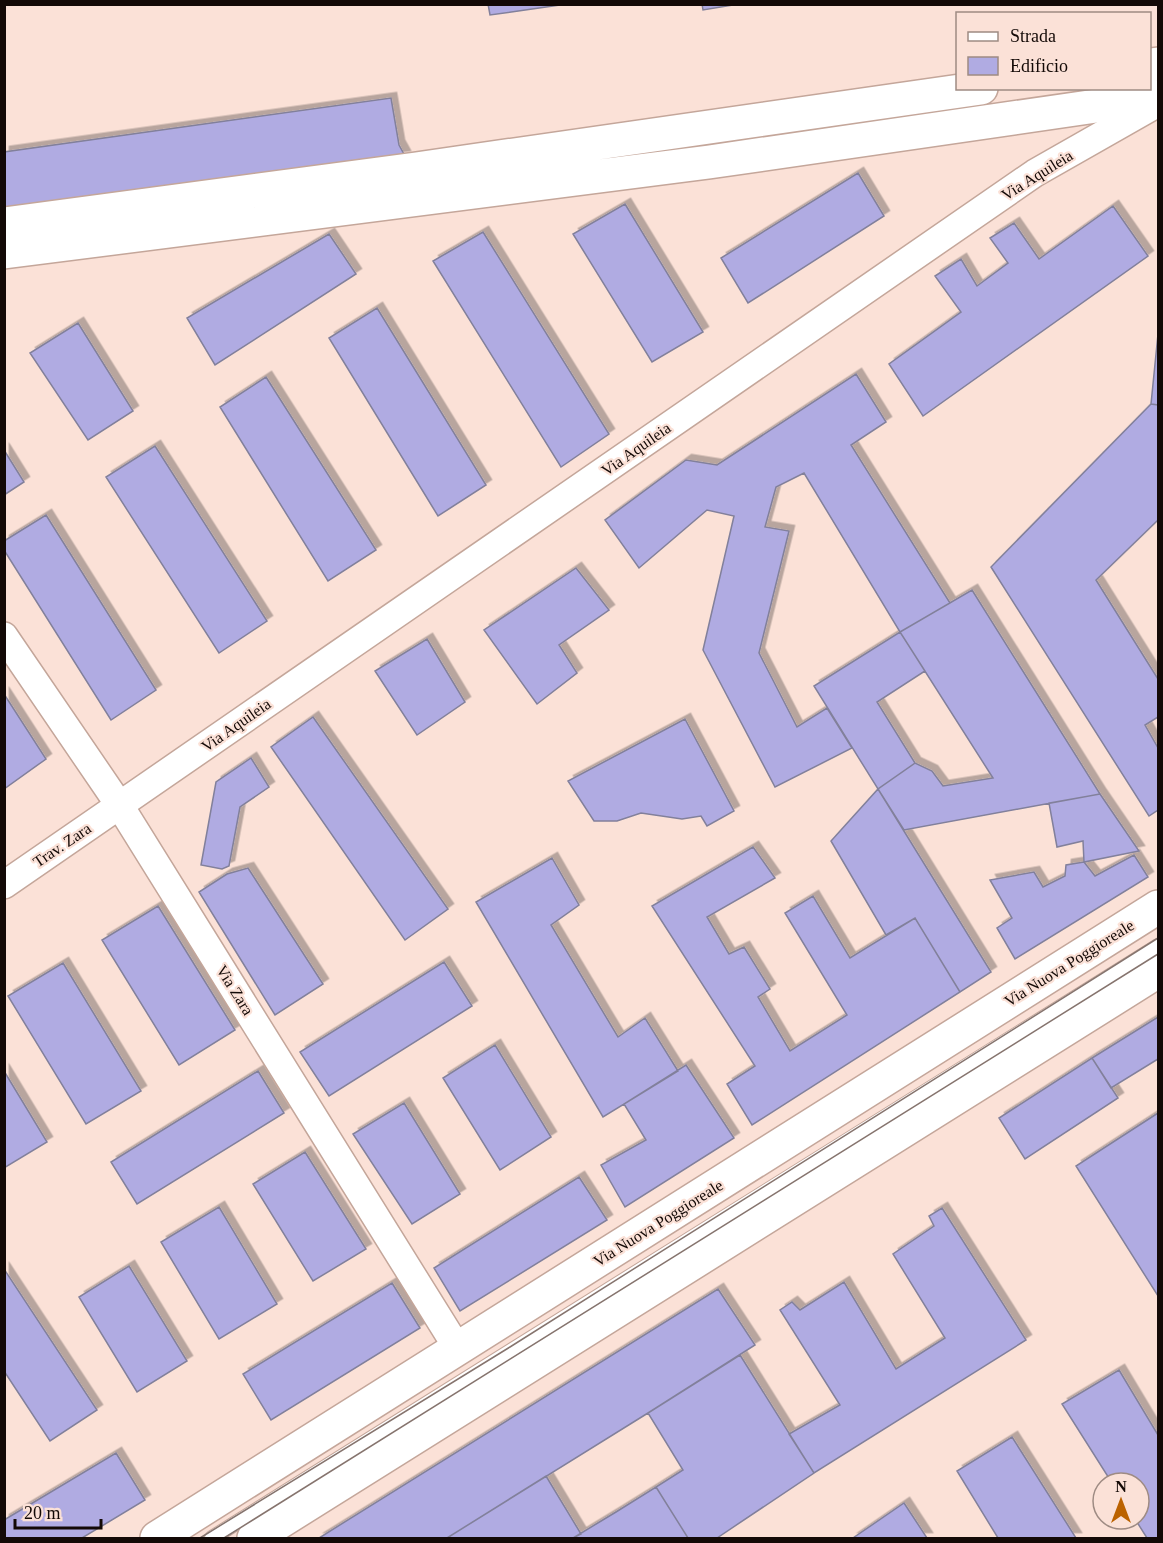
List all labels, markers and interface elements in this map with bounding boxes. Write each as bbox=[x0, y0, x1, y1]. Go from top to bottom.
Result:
legend bbox=[956, 12, 1151, 90]
text: Strada bbox=[1010, 26, 1056, 46]
text: Edificio bbox=[1010, 56, 1068, 76]
street label: Via Aquileia bbox=[998, 146, 1076, 204]
street label: Via Aquileia bbox=[598, 419, 674, 480]
street label: Via Aquileia bbox=[198, 695, 274, 756]
street label: Trav. Zara bbox=[30, 820, 94, 870]
street label: Via Nuova Poggioreale bbox=[1001, 916, 1137, 1011]
street label: Via Zara bbox=[213, 962, 257, 1018]
street label: Via Nuova Poggioreale bbox=[590, 1176, 726, 1271]
north arrow bbox=[1091, 1471, 1151, 1531]
text: N bbox=[1115, 1478, 1127, 1495]
scale bar bbox=[15, 1492, 100, 1530]
text: 20 m bbox=[24, 1503, 61, 1523]

